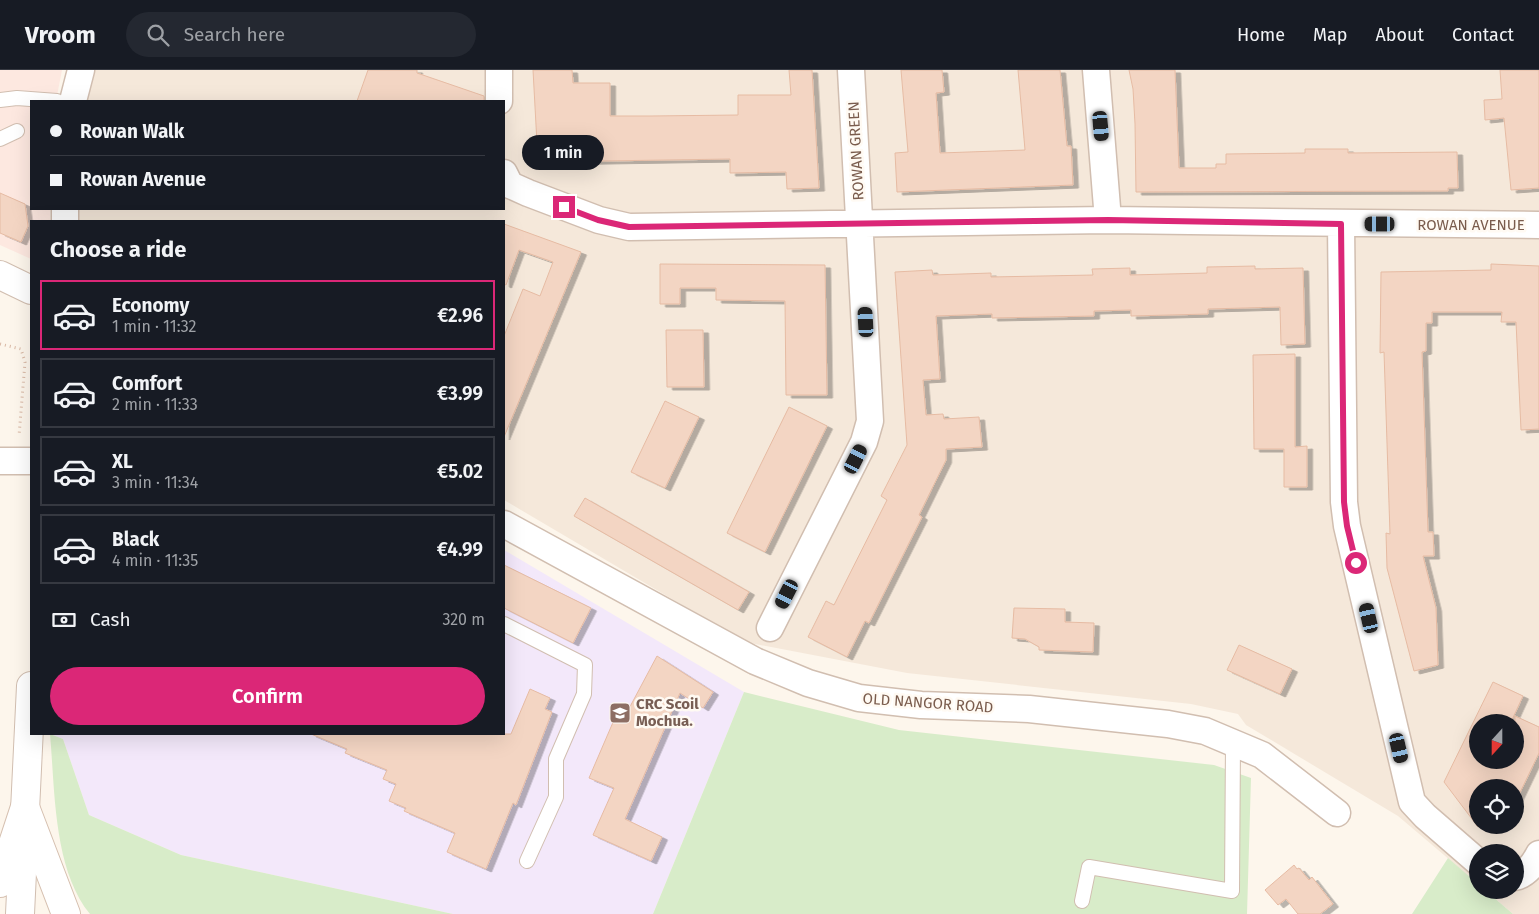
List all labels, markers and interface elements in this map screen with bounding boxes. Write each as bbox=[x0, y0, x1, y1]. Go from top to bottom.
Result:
search box bbox=[126, 12, 476, 57]
text: Vroom bbox=[25, 21, 96, 49]
icon: search bbox=[144, 21, 172, 49]
text: Search here bbox=[184, 23, 285, 46]
text: Home bbox=[1237, 24, 1285, 46]
text: Map bbox=[1313, 24, 1347, 46]
text: About bbox=[1375, 24, 1424, 46]
text: Contact bbox=[1452, 24, 1514, 46]
street label: ROWAN GREEN bbox=[844, 101, 868, 201]
car bbox=[1092, 110, 1109, 142]
text: Rowan Walk bbox=[80, 120, 184, 143]
callout: 1 min bbox=[523, 134, 605, 170]
text: 1 min bbox=[544, 143, 582, 162]
text: Rowan Avenue bbox=[80, 168, 206, 191]
route end bbox=[553, 196, 575, 218]
street label: ROWAN AVENUE bbox=[1417, 216, 1525, 234]
car bbox=[1365, 217, 1395, 232]
text: Choose a ride bbox=[50, 236, 186, 263]
icon: car bbox=[52, 293, 97, 338]
text: Economy bbox=[112, 294, 189, 317]
text: €2.96 bbox=[437, 304, 483, 327]
car bbox=[857, 307, 874, 337]
text: 1 min · 11:32 bbox=[112, 317, 196, 336]
icon: car bbox=[52, 371, 97, 416]
text: Comfort bbox=[112, 372, 182, 395]
text: €3.99 bbox=[437, 382, 483, 405]
text: 2 min · 11:33 bbox=[112, 395, 198, 414]
car bbox=[842, 442, 869, 476]
icon: car bbox=[52, 449, 97, 494]
text: XL bbox=[112, 450, 133, 473]
text: €5.02 bbox=[437, 460, 483, 483]
text: 3 min · 11:34 bbox=[112, 473, 198, 492]
icon: car bbox=[52, 527, 97, 572]
text: Black bbox=[112, 528, 159, 551]
text: €4.99 bbox=[437, 538, 483, 561]
text: 4 min · 11:35 bbox=[112, 551, 198, 570]
route start bbox=[1345, 552, 1367, 574]
car bbox=[773, 577, 800, 611]
car bbox=[1358, 602, 1379, 634]
icon: cash bbox=[50, 606, 78, 634]
text: Cash bbox=[90, 608, 131, 631]
text: 320 m bbox=[442, 610, 485, 629]
button: Confirm bbox=[50, 667, 485, 725]
street label: OLD NANGOR ROAD bbox=[862, 689, 994, 717]
place label: CRC Scoil Mochua. bbox=[636, 695, 699, 730]
school or university icon: CRC Scoil Mochua. bbox=[608, 701, 632, 725]
north arrow bbox=[1469, 714, 1524, 769]
map controls bbox=[1469, 714, 1524, 899]
car bbox=[1388, 732, 1409, 764]
button: locate bbox=[1469, 779, 1524, 834]
button: layers bbox=[1469, 844, 1524, 899]

